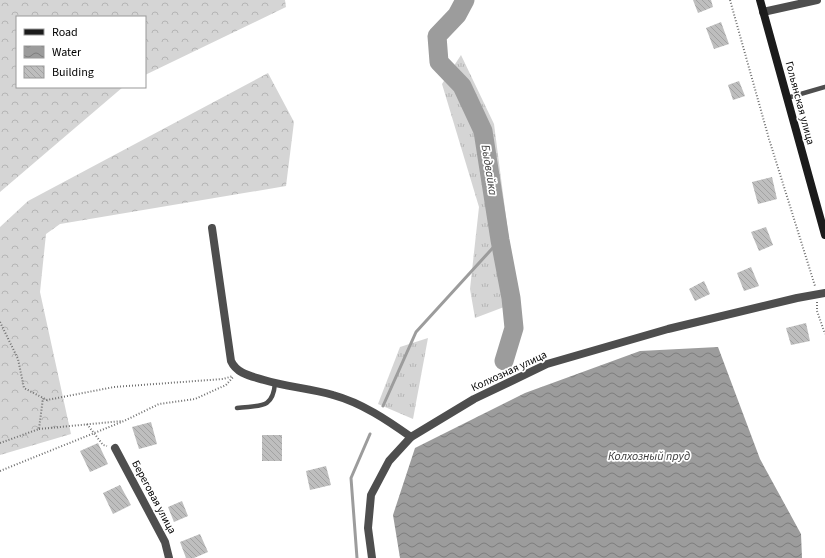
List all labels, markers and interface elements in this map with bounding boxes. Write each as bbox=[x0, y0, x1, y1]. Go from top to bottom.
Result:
legend bbox=[16, 16, 146, 88]
text: Road bbox=[52, 24, 78, 41]
text: Water bbox=[52, 44, 82, 61]
street label: Гольянская улица bbox=[782, 60, 818, 146]
text: Building bbox=[52, 64, 94, 81]
water label: Быдвайка bbox=[477, 143, 501, 197]
street label: Колхозная улица bbox=[469, 347, 549, 395]
water label: Колхозный пруд bbox=[608, 448, 690, 465]
street label: Береговая улица bbox=[128, 458, 180, 536]

